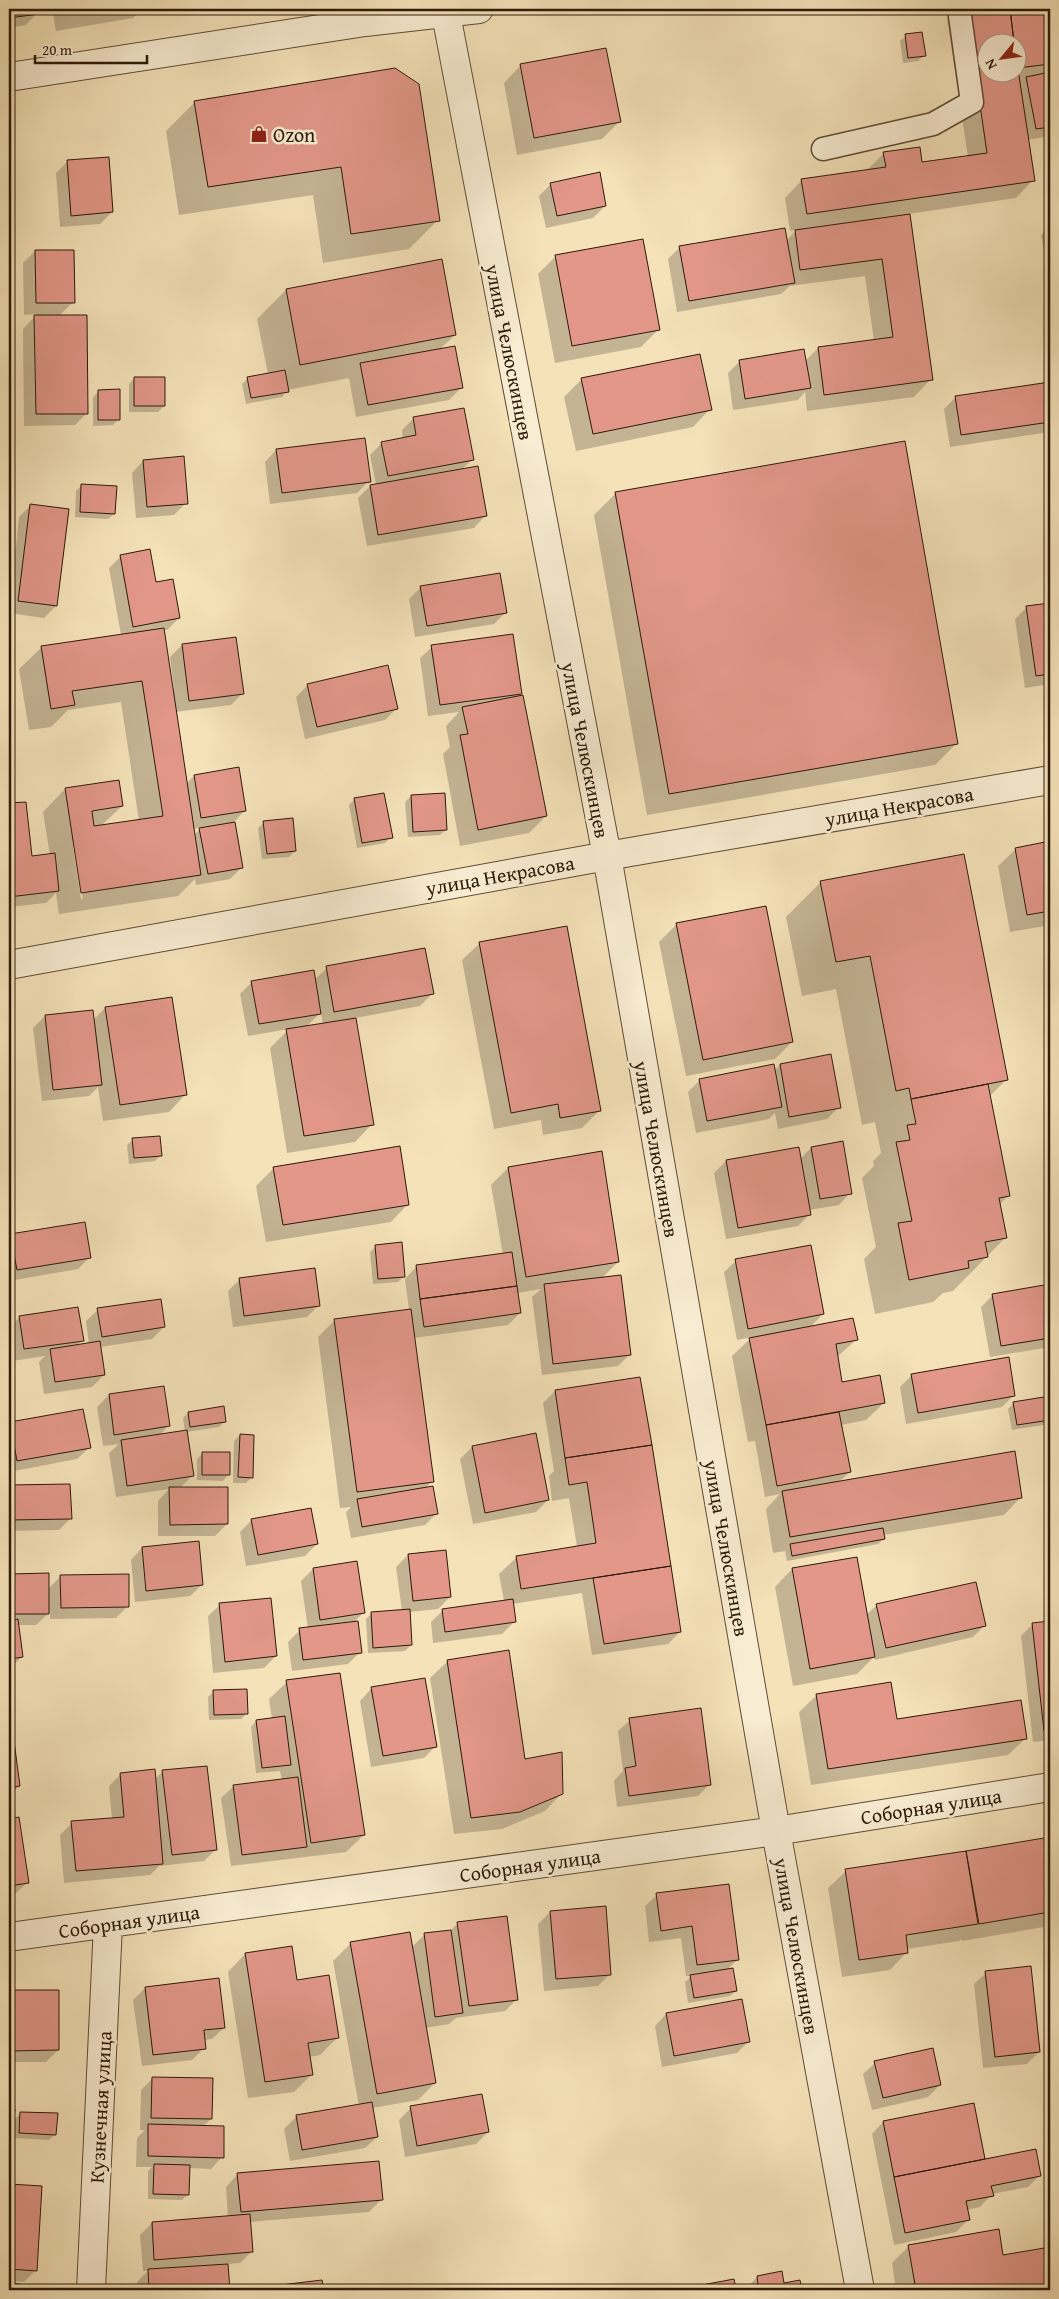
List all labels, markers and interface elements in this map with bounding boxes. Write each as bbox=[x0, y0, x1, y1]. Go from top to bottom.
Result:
scale bar bbox=[35, 32, 148, 64]
north arrow bbox=[976, 32, 1026, 82]
text: 20 m bbox=[42, 39, 73, 60]
text: N bbox=[979, 55, 1002, 73]
place label: Ozon bbox=[273, 120, 315, 149]
shop icon: Ozon bbox=[249, 124, 269, 144]
street label: улица Челюскинцев bbox=[479, 260, 541, 443]
street label: улица Челюскинцев bbox=[555, 658, 617, 841]
street label: улица Некрасова bbox=[822, 779, 976, 833]
street label: улица Некрасова bbox=[423, 848, 577, 902]
street label: улица Челюскинцев bbox=[627, 1057, 687, 1240]
street label: улица Челюскинцев bbox=[697, 1456, 757, 1639]
street label: Соборная улица bbox=[859, 1781, 1004, 1831]
street label: Соборная улица bbox=[458, 1841, 603, 1889]
street label: улица Челюскинцев bbox=[767, 1854, 827, 2037]
street label: Соборная улица bbox=[57, 1897, 202, 1945]
street label: Кузнечная улица bbox=[82, 2030, 118, 2184]

